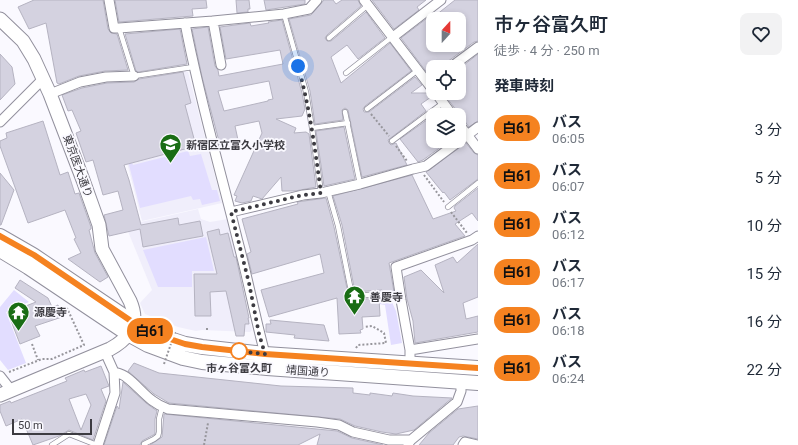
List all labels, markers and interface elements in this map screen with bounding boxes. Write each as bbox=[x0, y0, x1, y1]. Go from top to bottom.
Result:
north arrow bbox=[426, 12, 466, 52]
map controls bbox=[426, 12, 466, 148]
text: 市ヶ谷富久町 bbox=[494, 13, 608, 36]
button: heart bbox=[740, 13, 782, 55]
text: 徒歩 · 4 分 · 250 m bbox=[494, 43, 600, 58]
your location bbox=[288, 56, 308, 76]
button: locate bbox=[426, 60, 466, 100]
text: 発車時刻 bbox=[494, 77, 554, 95]
button: layers bbox=[426, 108, 466, 148]
text: バス bbox=[552, 113, 582, 131]
text: 白61 bbox=[502, 120, 532, 136]
text: 3 分 bbox=[755, 121, 782, 139]
text: 06:05 bbox=[552, 131, 584, 146]
school or university icon: 新宿区立富久小学校 bbox=[157, 132, 183, 165]
street label: 東京医大通り bbox=[60, 133, 95, 199]
place label: 新宿区立富久小学校 bbox=[186, 139, 285, 152]
text: バス bbox=[552, 161, 582, 179]
text: 白61 bbox=[502, 168, 532, 184]
text: 5 分 bbox=[755, 169, 782, 187]
text: 06:07 bbox=[552, 179, 584, 194]
text: バス bbox=[552, 209, 582, 227]
text: 白61 bbox=[502, 216, 532, 232]
text: 10 分 bbox=[746, 217, 782, 235]
text: 06:12 bbox=[552, 227, 584, 242]
text: バス bbox=[552, 257, 582, 275]
text: 白61 bbox=[502, 264, 532, 280]
text: 15 分 bbox=[746, 265, 782, 283]
text: 06:17 bbox=[552, 275, 584, 290]
temple icon: 善慶寺 bbox=[342, 284, 368, 317]
place label: 善慶寺 bbox=[370, 291, 403, 304]
temple icon: 源慶寺 bbox=[6, 299, 32, 332]
text: バス bbox=[552, 305, 582, 323]
place label: 源慶寺 bbox=[34, 306, 67, 319]
text: 白61 bbox=[502, 312, 532, 328]
text: 16 分 bbox=[746, 313, 782, 331]
line badge: 白61 bbox=[127, 318, 173, 344]
text: 白61 bbox=[135, 323, 165, 339]
text: 06:18 bbox=[552, 323, 584, 338]
marker: 市ヶ谷富久町 bbox=[230, 342, 248, 360]
text: バス bbox=[552, 353, 582, 371]
text: 白61 bbox=[502, 360, 532, 376]
text: 22 分 bbox=[746, 361, 782, 379]
place label: 市ヶ谷富久町 bbox=[206, 362, 272, 375]
street label: 靖国通り bbox=[286, 363, 330, 380]
text: 06:24 bbox=[552, 371, 584, 386]
scale bar bbox=[12, 417, 92, 436]
text: 50 m bbox=[18, 419, 43, 432]

